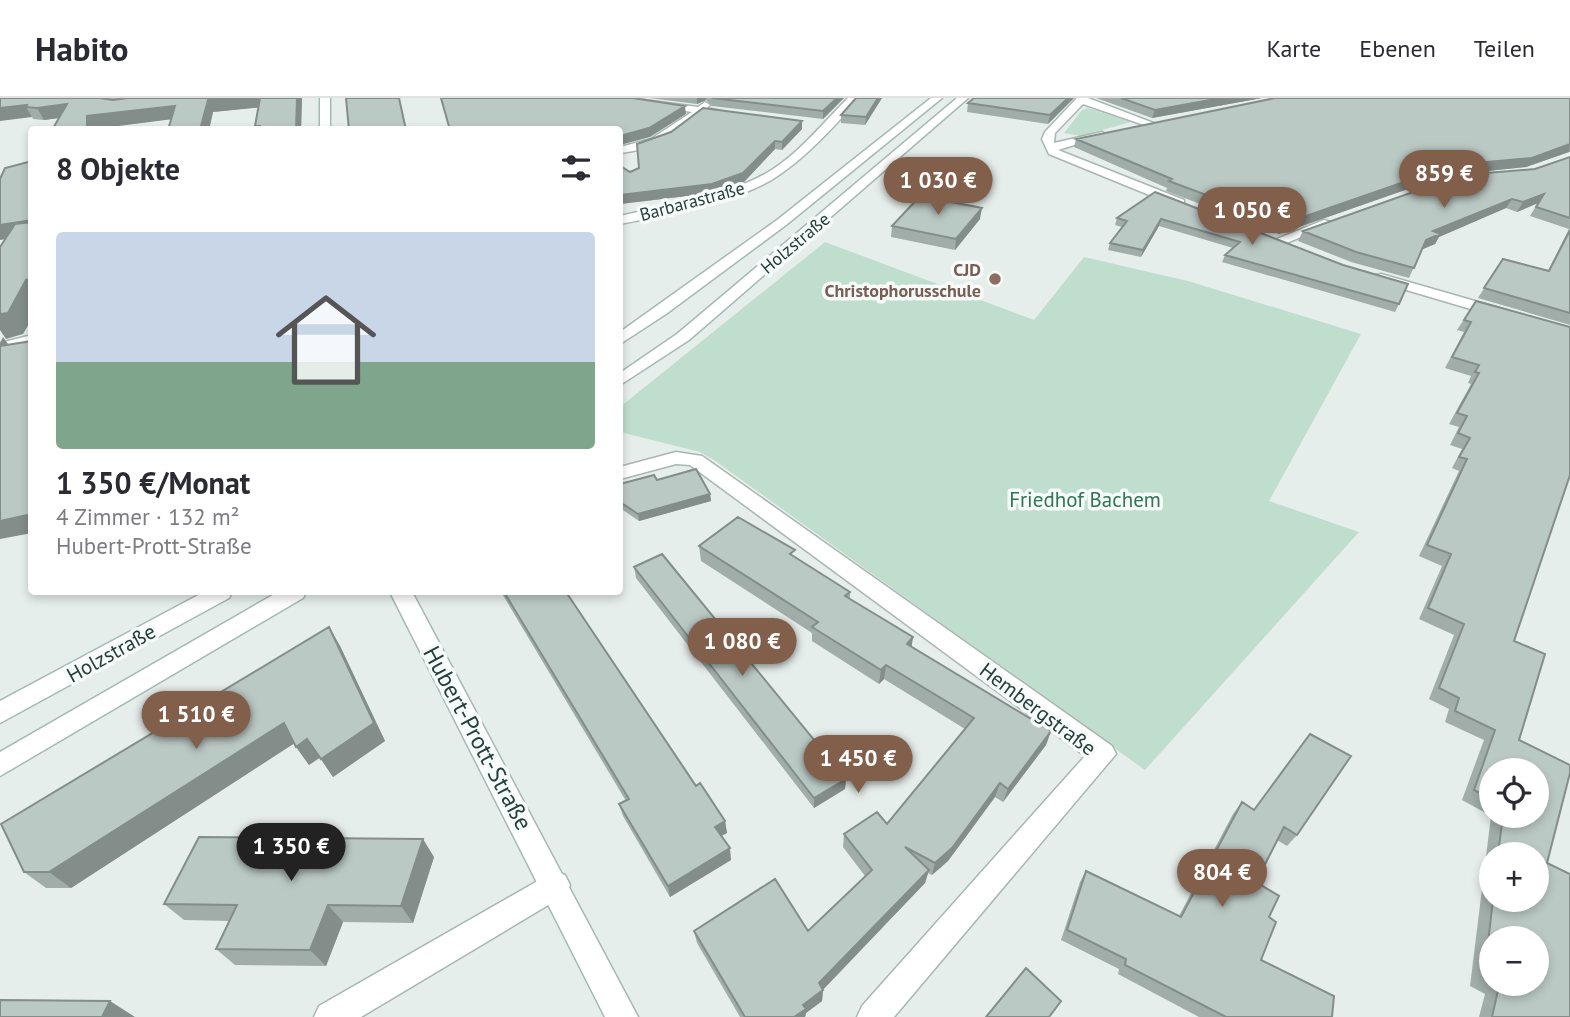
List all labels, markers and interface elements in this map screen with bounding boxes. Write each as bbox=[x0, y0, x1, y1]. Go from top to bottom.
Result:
text: Habito bbox=[35, 27, 129, 70]
text: Karte bbox=[1267, 33, 1321, 64]
text: Ebenen bbox=[1359, 33, 1436, 64]
text: Teilen bbox=[1474, 33, 1535, 64]
text: 8 Objekte bbox=[56, 149, 180, 188]
icon: filters bbox=[557, 149, 595, 187]
pin: 859 € bbox=[1395, 150, 1493, 210]
pin: 1 030 € bbox=[873, 158, 1003, 217]
text: 859 € bbox=[1415, 158, 1473, 187]
text: 1 030 € bbox=[900, 165, 976, 194]
street label: Barbarastraße bbox=[637, 176, 747, 226]
pin: 1 050 € bbox=[1187, 188, 1317, 247]
text: 1 050 € bbox=[1214, 195, 1290, 224]
street label: Holzstraße bbox=[756, 207, 834, 279]
place label: CJD Christophorusschule bbox=[824, 258, 981, 302]
marker: CJD Christophorusschule bbox=[987, 271, 1003, 287]
icon: home bbox=[263, 277, 389, 403]
text: 1 350 €/Monat bbox=[56, 463, 250, 502]
park label: Friedhof Bachem bbox=[1009, 486, 1161, 513]
text: 4 Zimmer · 132 m² bbox=[56, 502, 240, 531]
text: Hubert-Prott-Straße bbox=[56, 531, 252, 560]
street label: Holzstraße bbox=[62, 618, 160, 688]
pin: 1 080 € bbox=[677, 618, 807, 678]
text: 1 080 € bbox=[704, 626, 780, 655]
street label: Hubert-Prott-Straße bbox=[416, 641, 540, 835]
street label: Hembergstraße bbox=[974, 656, 1102, 762]
pin: 1 510 € bbox=[131, 692, 261, 751]
text: 1 510 € bbox=[158, 699, 234, 728]
pin: 1 450 € bbox=[793, 736, 923, 795]
text: 1 450 € bbox=[820, 743, 896, 772]
map controls bbox=[1479, 758, 1549, 996]
button: locate bbox=[1479, 758, 1549, 828]
pin: 1 350 € bbox=[226, 824, 356, 883]
text: 1 350 € bbox=[253, 831, 329, 860]
button: + bbox=[1479, 842, 1549, 912]
pin: 804 € bbox=[1173, 850, 1271, 909]
text: 804 € bbox=[1193, 857, 1251, 886]
button: − bbox=[1479, 926, 1549, 996]

